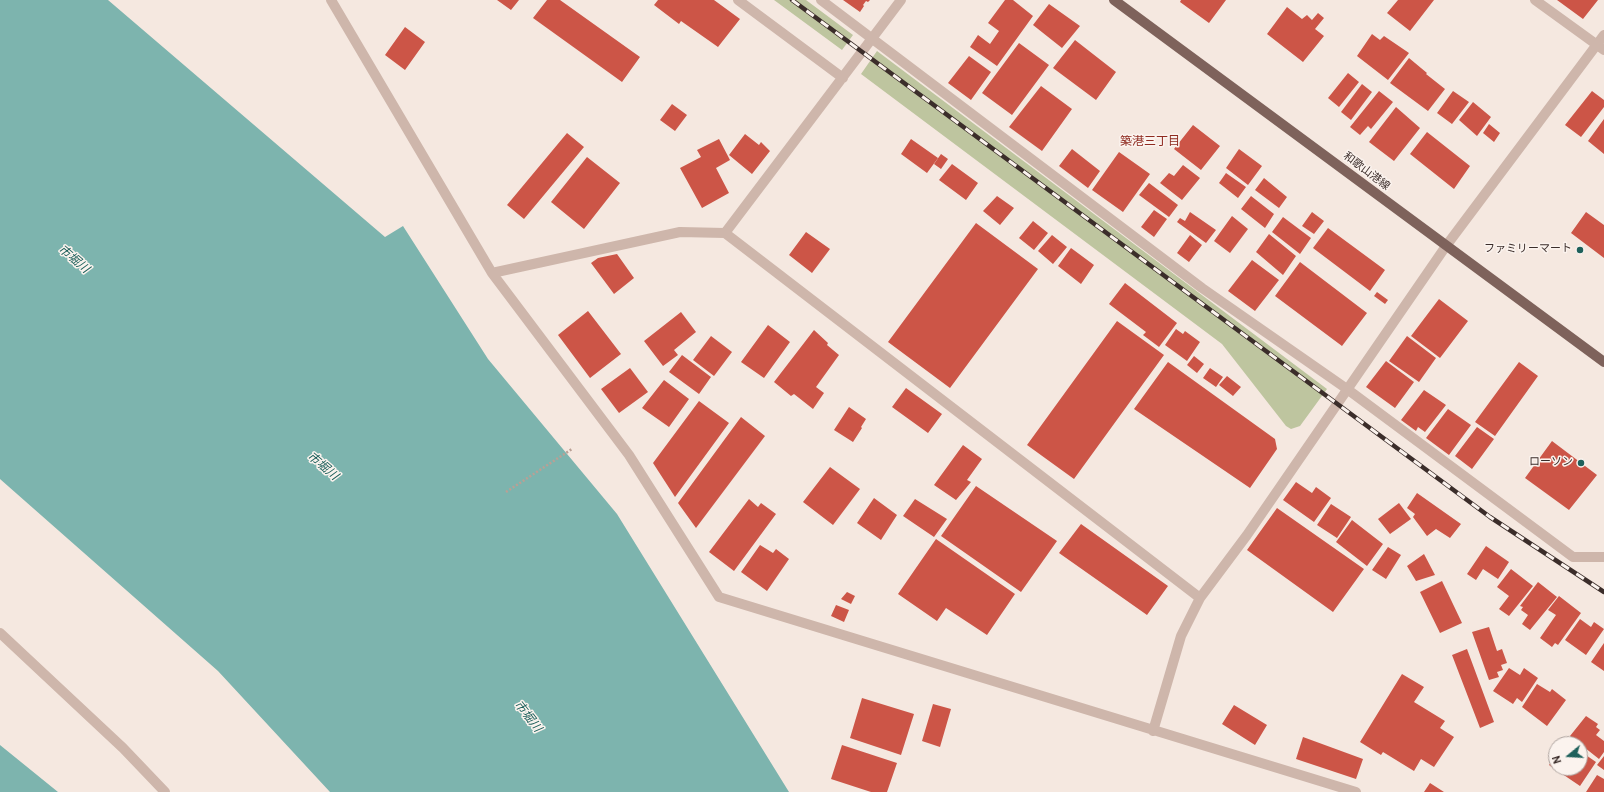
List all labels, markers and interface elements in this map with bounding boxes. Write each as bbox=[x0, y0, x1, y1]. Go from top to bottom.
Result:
district label: 築港三丁目 bbox=[1120, 136, 1180, 150]
street label: 和歌山港線 bbox=[1340, 150, 1392, 194]
water label: 市堀川 bbox=[55, 243, 91, 277]
place label: ファミリーマート bbox=[1484, 243, 1572, 257]
marker: ファミリーマート bbox=[1575, 245, 1585, 255]
water label: 市堀川 bbox=[304, 450, 340, 484]
place label: ローソン bbox=[1529, 456, 1573, 470]
marker: ローソン bbox=[1576, 458, 1586, 468]
water label: 市堀川 bbox=[510, 698, 544, 736]
north arrow bbox=[1548, 736, 1588, 776]
text: N bbox=[1550, 753, 1565, 765]

